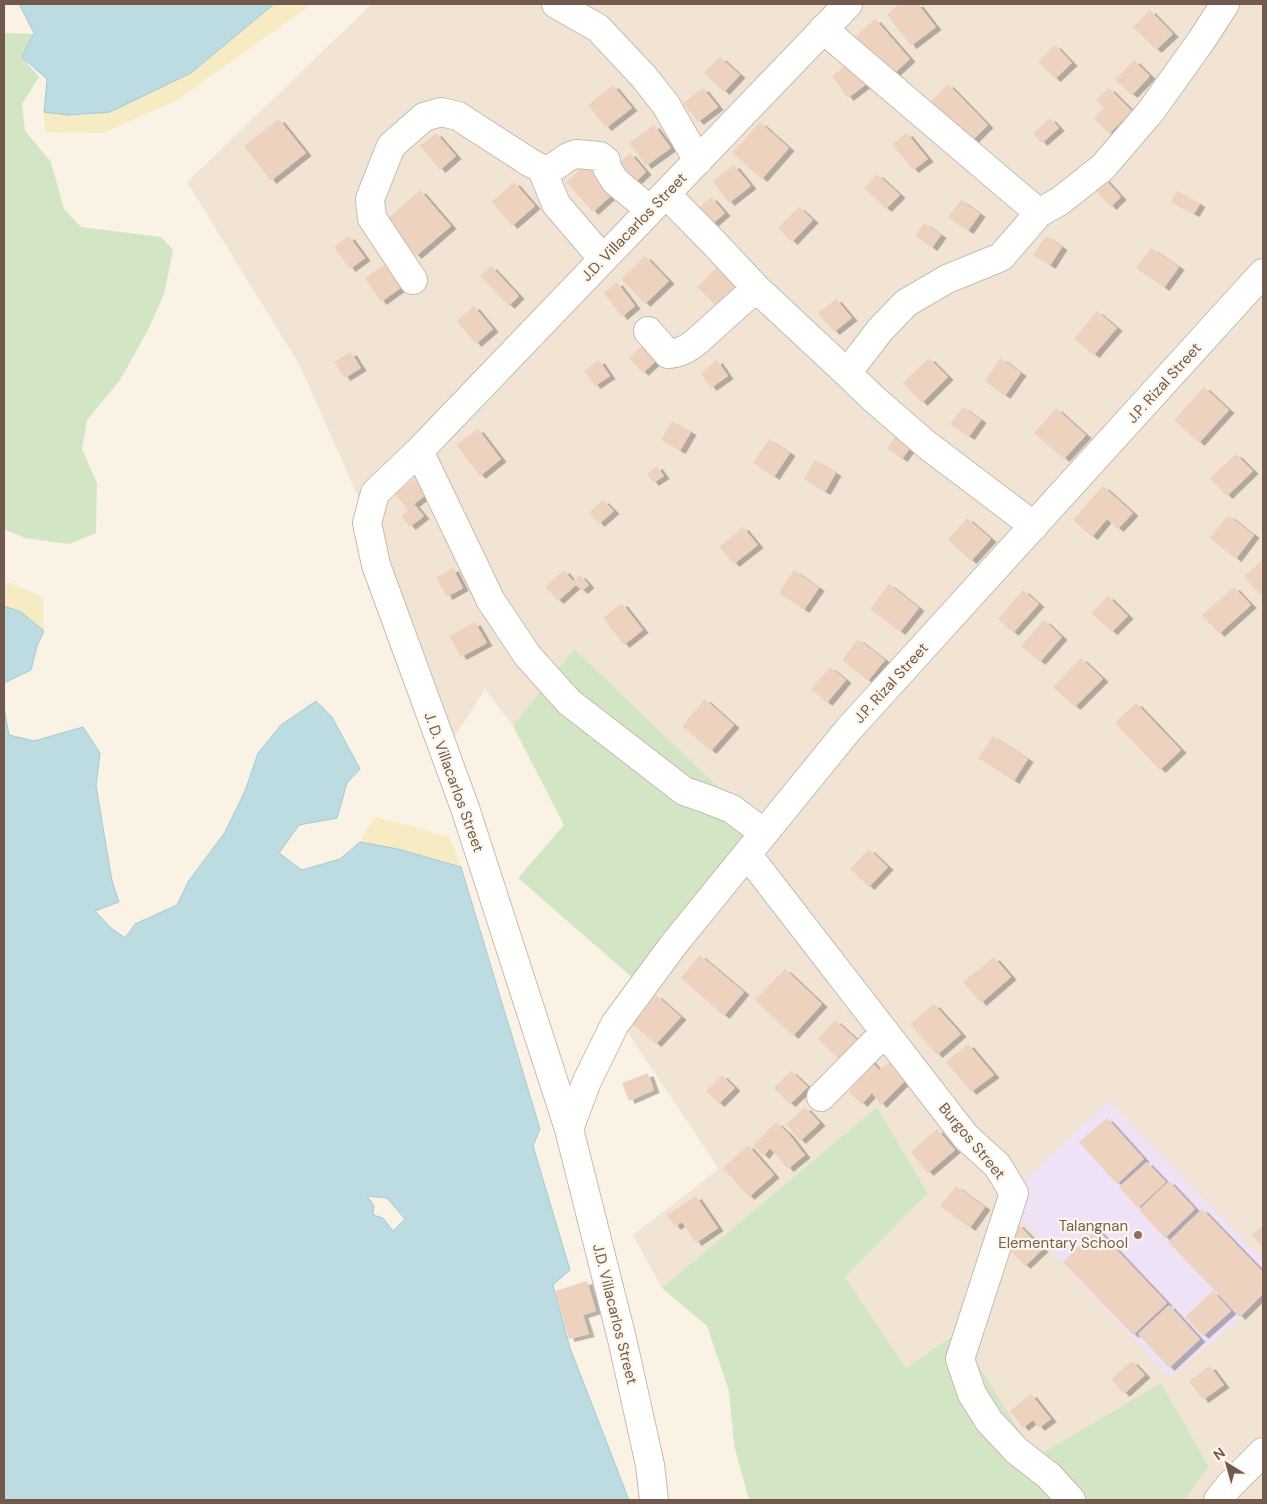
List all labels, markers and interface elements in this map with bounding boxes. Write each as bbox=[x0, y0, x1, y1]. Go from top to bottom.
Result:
street label: J.D. Villacarlos Street bbox=[577, 168, 691, 286]
street label: J.P. Rizal Street bbox=[1122, 338, 1206, 428]
street label: J.P. Rizal Street bbox=[849, 638, 933, 728]
street label: J. D. Villacarlos Street bbox=[419, 709, 489, 855]
street label: Burgos Street bbox=[934, 1099, 1010, 1184]
place label: Talangnan Elementary School bbox=[998, 1216, 1128, 1253]
marker: Talangnan Elementary School bbox=[1132, 1229, 1144, 1241]
street label: J.D. Villacarlos Street bbox=[588, 1242, 642, 1386]
north arrow bbox=[1202, 1439, 1252, 1489]
text: N bbox=[1210, 1443, 1229, 1464]

